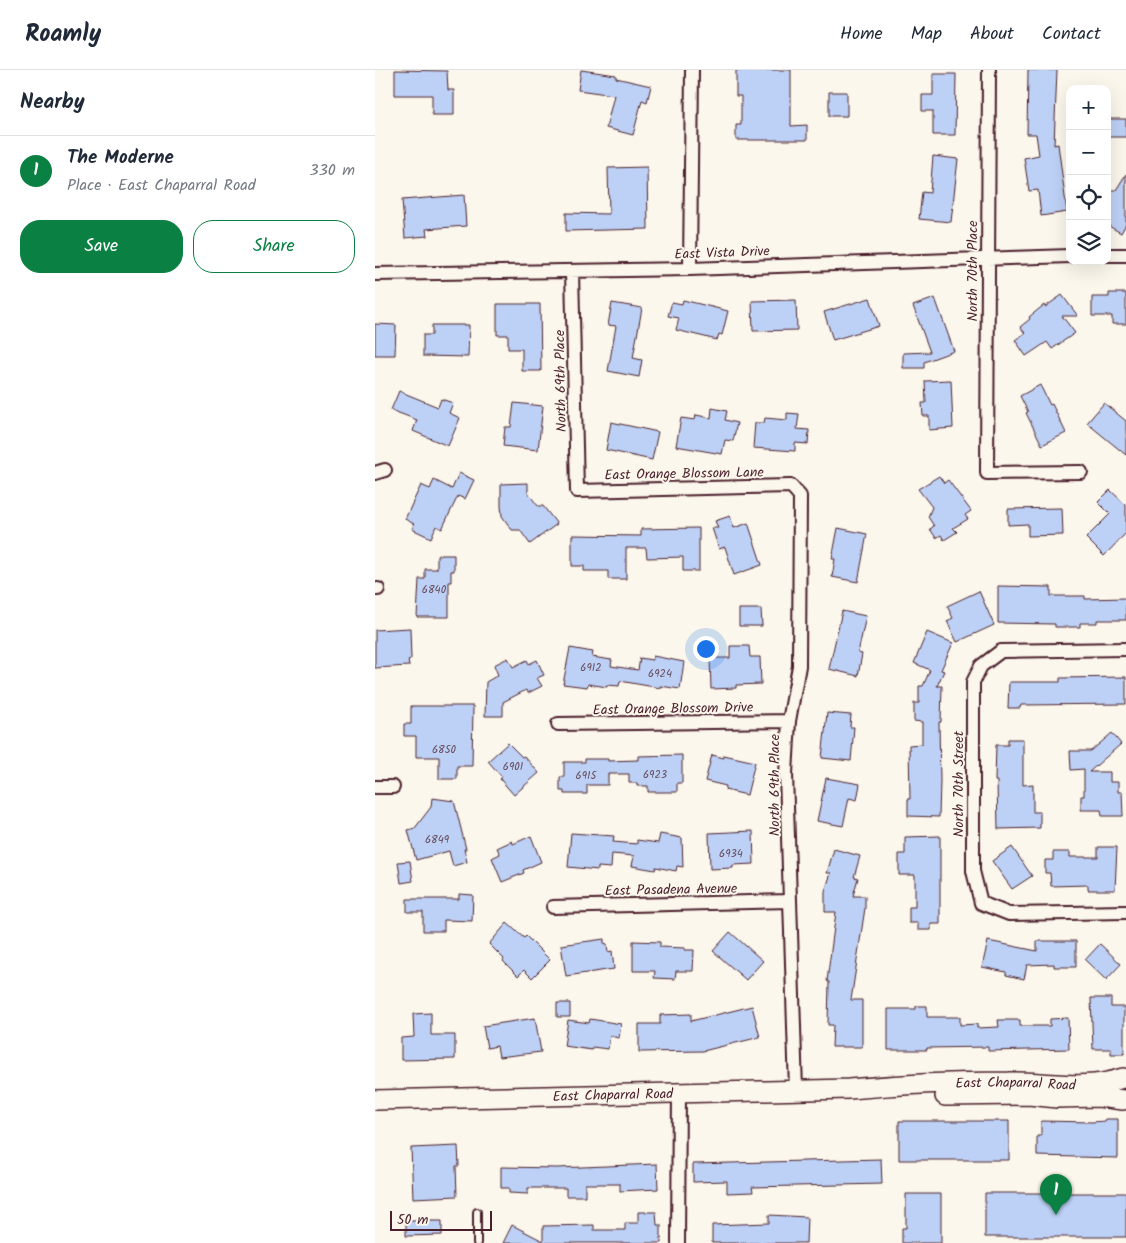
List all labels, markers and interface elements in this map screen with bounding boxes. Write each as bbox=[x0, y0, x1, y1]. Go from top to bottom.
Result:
text: Roamly bbox=[25, 15, 101, 54]
text: Home bbox=[840, 20, 883, 49]
text: Map bbox=[911, 20, 942, 49]
text: About bbox=[970, 20, 1014, 49]
text: Contact bbox=[1042, 20, 1101, 49]
map controls bbox=[1066, 85, 1111, 265]
button: + bbox=[1066, 85, 1111, 130]
text: Nearby bbox=[20, 86, 85, 119]
button: − bbox=[1066, 130, 1111, 175]
text: The Moderne bbox=[67, 143, 174, 173]
text: 1 bbox=[34, 158, 38, 183]
text: 330 m bbox=[310, 158, 355, 183]
text: Place · East Chaparral Road bbox=[67, 173, 256, 198]
button: locate bbox=[1066, 175, 1111, 220]
button: Save bbox=[20, 220, 183, 273]
button: Share bbox=[193, 220, 355, 273]
street label: North 70th Place bbox=[962, 220, 984, 322]
button: layers bbox=[1066, 220, 1111, 265]
street label: East Vista Drive bbox=[674, 240, 771, 266]
street label: North 69th Place bbox=[549, 329, 573, 432]
street label: East Orange Blossom Lane bbox=[604, 462, 765, 486]
house number: 6840 bbox=[422, 581, 447, 599]
your location bbox=[693, 636, 719, 662]
house number: 6912 bbox=[580, 659, 602, 677]
house number: 6924 bbox=[648, 665, 672, 683]
street label: East Orange Blossom Drive bbox=[593, 697, 754, 721]
street label: North 70th Street bbox=[948, 730, 970, 837]
street label: North 69th Place bbox=[764, 733, 786, 836]
house number: 6850 bbox=[432, 741, 457, 759]
house number: 6901 bbox=[503, 758, 523, 776]
house number: 6923 bbox=[643, 766, 667, 784]
house number: 6915 bbox=[576, 767, 598, 785]
house number: 6849 bbox=[425, 831, 450, 849]
house number: 6934 bbox=[719, 845, 743, 863]
street label: East Pasadena Avenue bbox=[605, 878, 738, 902]
street label: East Chaparral Road bbox=[955, 1072, 1077, 1097]
street label: East Chaparral Road bbox=[552, 1083, 674, 1108]
pin: 1 bbox=[1040, 1174, 1072, 1215]
scale bar bbox=[390, 1208, 493, 1231]
text: 50 m bbox=[397, 1209, 428, 1231]

